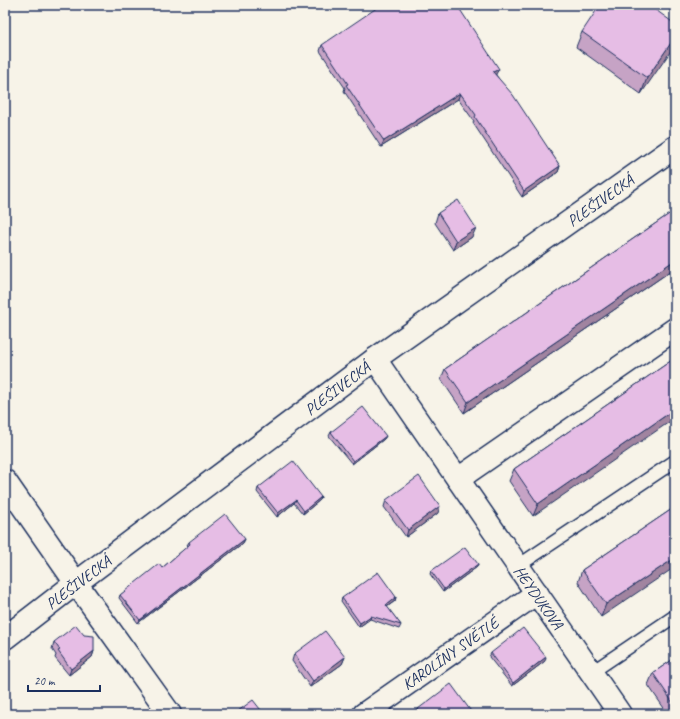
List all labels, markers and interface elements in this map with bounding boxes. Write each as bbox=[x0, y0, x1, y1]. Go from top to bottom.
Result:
street label: PLEŠIVECKÁ bbox=[563, 169, 639, 231]
street label: PLEŠIVECKÁ bbox=[301, 357, 376, 420]
street label: PLEŠIVECKÁ bbox=[42, 551, 117, 614]
street label: HEYDUKOVA bbox=[509, 562, 568, 634]
street label: KAROLÍNY SVĚTLÉ bbox=[398, 612, 505, 695]
scale bar bbox=[28, 667, 100, 693]
text: 20 m bbox=[34, 673, 56, 689]

